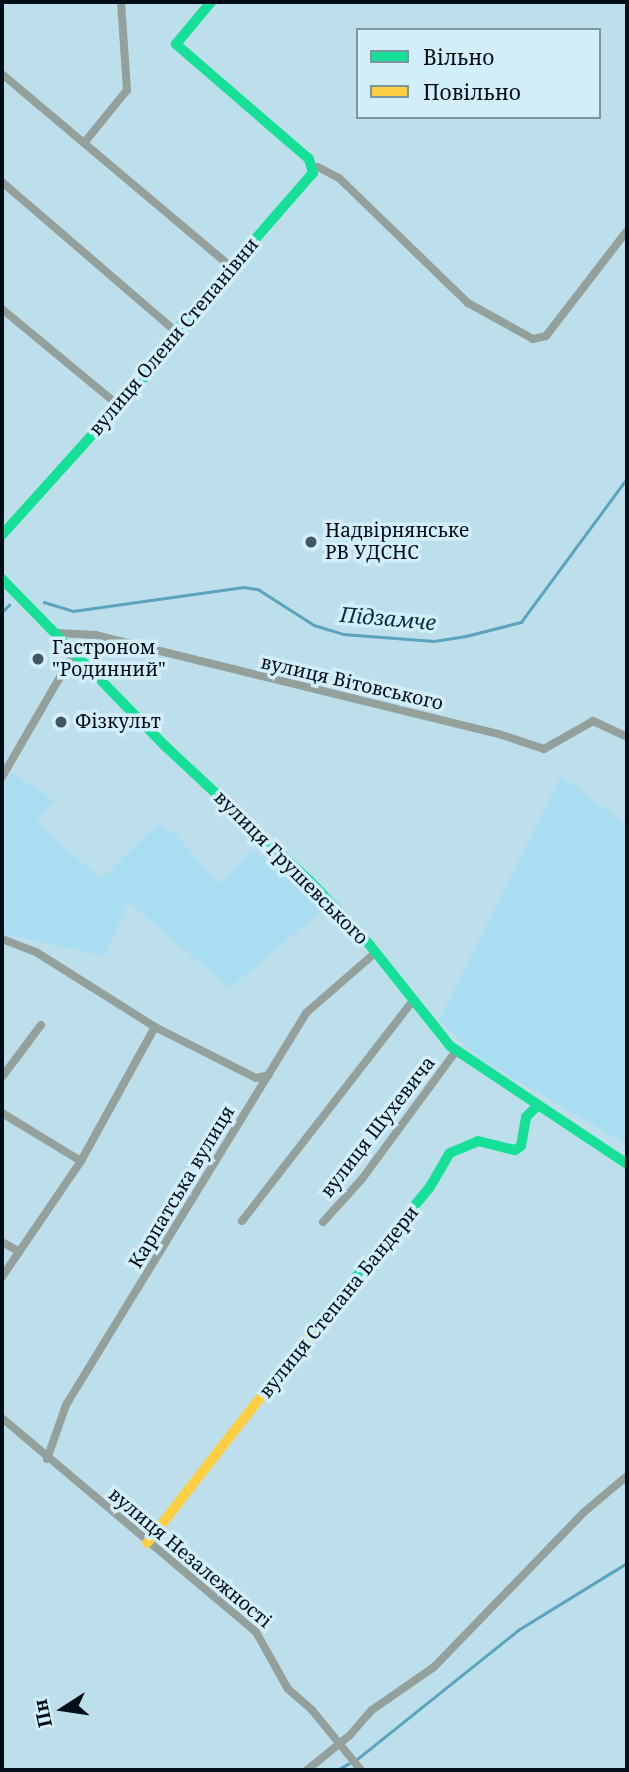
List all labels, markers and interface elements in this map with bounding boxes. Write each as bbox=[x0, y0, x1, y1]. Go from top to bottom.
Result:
legend bbox=[356, 28, 601, 119]
text: Вільно bbox=[423, 43, 494, 71]
text: Повільно bbox=[423, 78, 521, 106]
street label: вулиця Олени Степанівни bbox=[85, 234, 263, 440]
place label: Надвірнянське РВ УДСНС bbox=[325, 520, 469, 564]
marker: Надвірнянське РВ УДСНС bbox=[303, 534, 319, 550]
water label: Підзамче bbox=[339, 601, 437, 635]
place label: Гастроном "Родинний" bbox=[52, 637, 166, 681]
marker: Гастроном "Родинний" bbox=[30, 651, 46, 667]
street label: вулиця Вітовського bbox=[259, 651, 445, 715]
place label: Фізкульт bbox=[75, 711, 161, 733]
marker: Фізкульт bbox=[53, 714, 69, 730]
street label: вулиця Грушевського bbox=[209, 786, 373, 950]
street label: вулиця Шухевича bbox=[316, 1052, 440, 1202]
street label: Карпатська вулиця bbox=[124, 1102, 240, 1272]
street label: вулиця Степана Бандери bbox=[255, 1201, 423, 1403]
street label: вулиця Незалежності bbox=[104, 1483, 276, 1633]
north arrow bbox=[28, 1674, 98, 1744]
text: Пн bbox=[27, 1697, 58, 1730]

